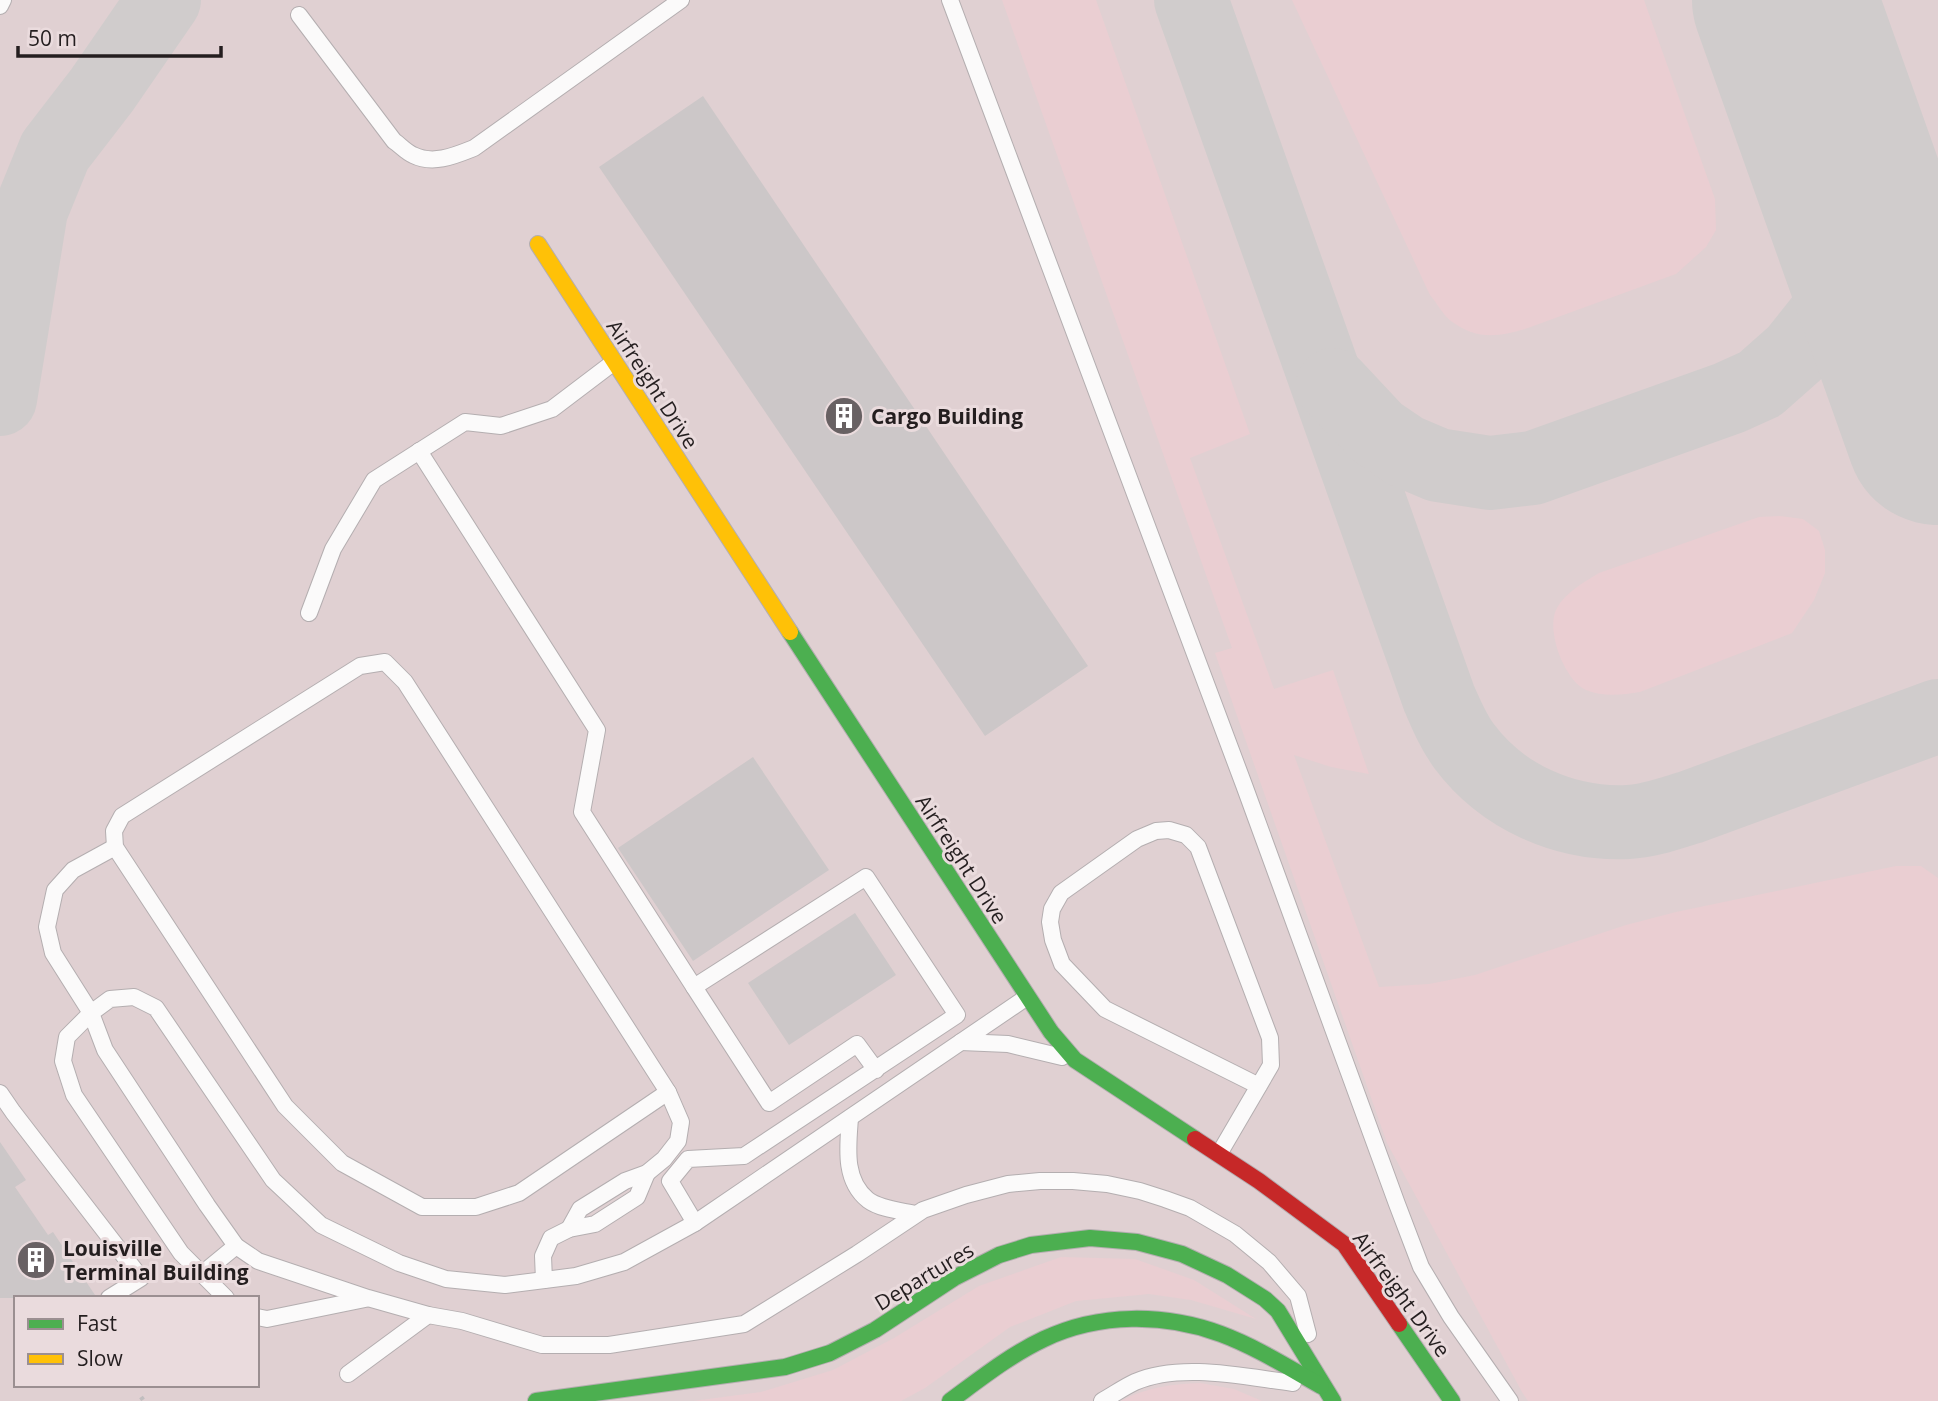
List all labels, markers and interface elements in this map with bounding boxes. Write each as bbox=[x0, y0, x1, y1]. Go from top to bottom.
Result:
scale bar bbox=[18, 14, 220, 58]
text: 50 m bbox=[28, 24, 77, 52]
street label: Airfreight Drive bbox=[601, 314, 705, 454]
building icon: Cargo Building bbox=[823, 395, 865, 437]
place label: Cargo Building bbox=[871, 402, 1023, 430]
street label: Airfreight Drive bbox=[910, 789, 1014, 929]
street label: Airfreight Drive bbox=[1347, 1226, 1457, 1362]
place label: Louisville Terminal Building bbox=[63, 1234, 249, 1286]
street label: Departures bbox=[869, 1235, 979, 1317]
building icon: Louisville Terminal Building bbox=[15, 1239, 57, 1281]
legend bbox=[14, 1296, 259, 1387]
text: Fast bbox=[77, 1309, 117, 1337]
text: Slow bbox=[77, 1344, 123, 1372]

